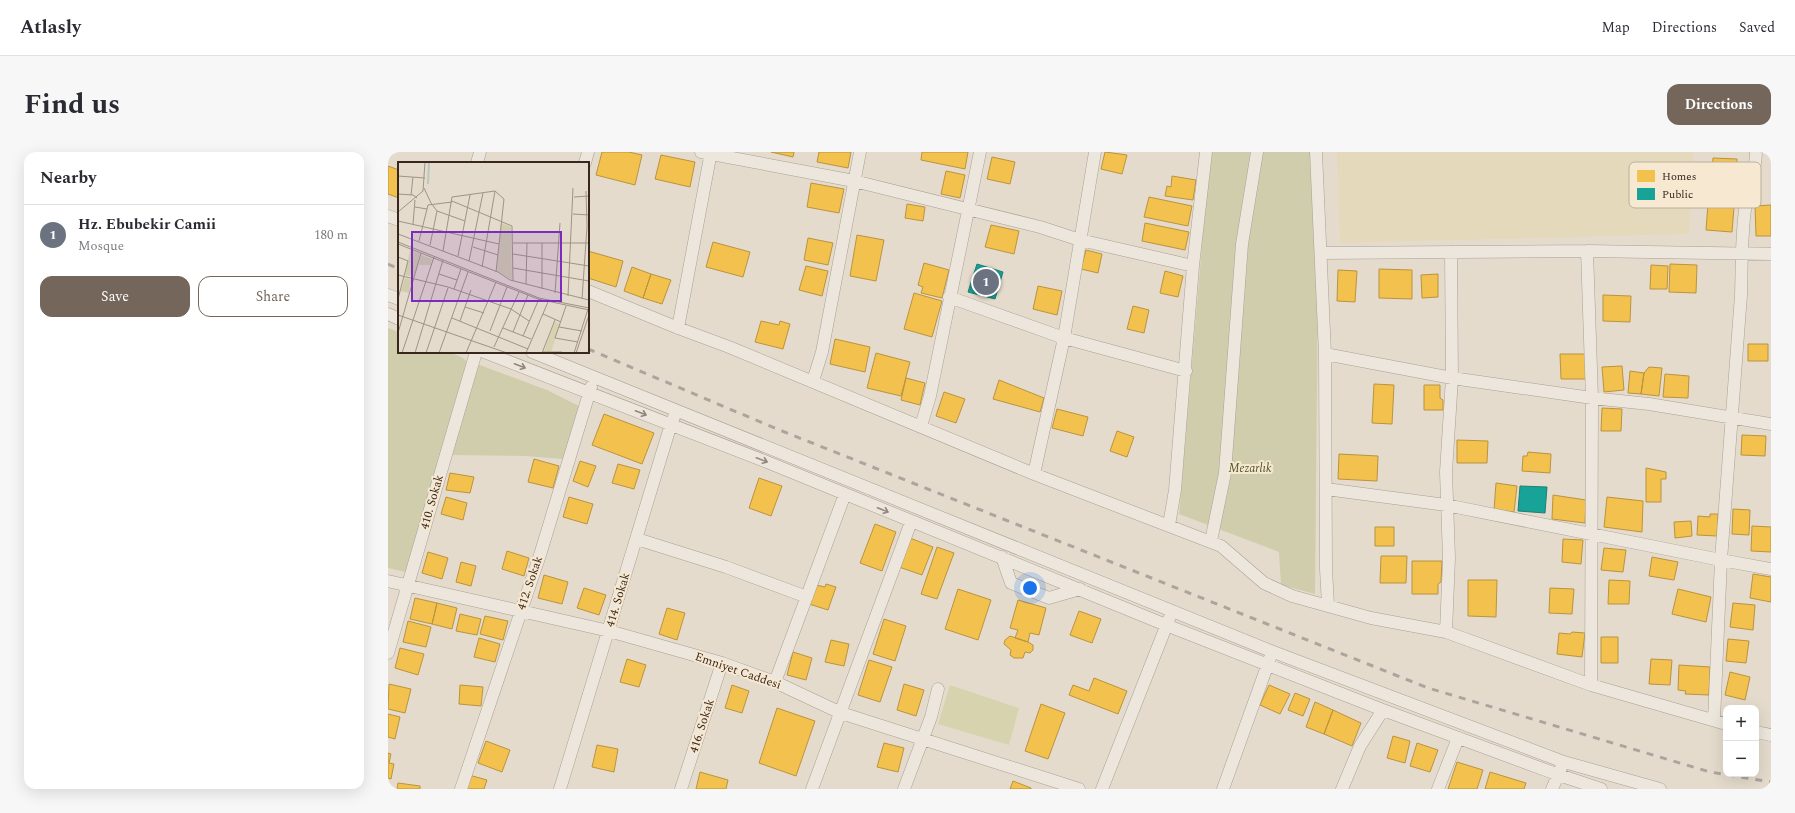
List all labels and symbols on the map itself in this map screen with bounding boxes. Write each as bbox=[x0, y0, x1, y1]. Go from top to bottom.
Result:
inset map bbox=[398, 162, 589, 353]
legend bbox=[1629, 162, 1761, 208]
text: Homes bbox=[1662, 168, 1696, 185]
text: Public bbox=[1662, 186, 1693, 203]
pin: 1 bbox=[973, 267, 999, 297]
one-way arrow bbox=[514, 363, 526, 371]
one-way arrow bbox=[635, 410, 647, 418]
one-way arrow bbox=[756, 457, 768, 465]
park label: Mezarlık bbox=[1228, 459, 1272, 478]
street label: 410. Sokak bbox=[415, 472, 449, 532]
one-way arrow bbox=[876, 507, 888, 514]
street label: 412. Sokak bbox=[512, 553, 548, 613]
street label: 414. Sokak bbox=[601, 570, 635, 630]
your location bbox=[1020, 578, 1040, 598]
street label: Emniyet Caddesi bbox=[692, 647, 784, 695]
street label: 416. Sokak bbox=[684, 696, 720, 756]

